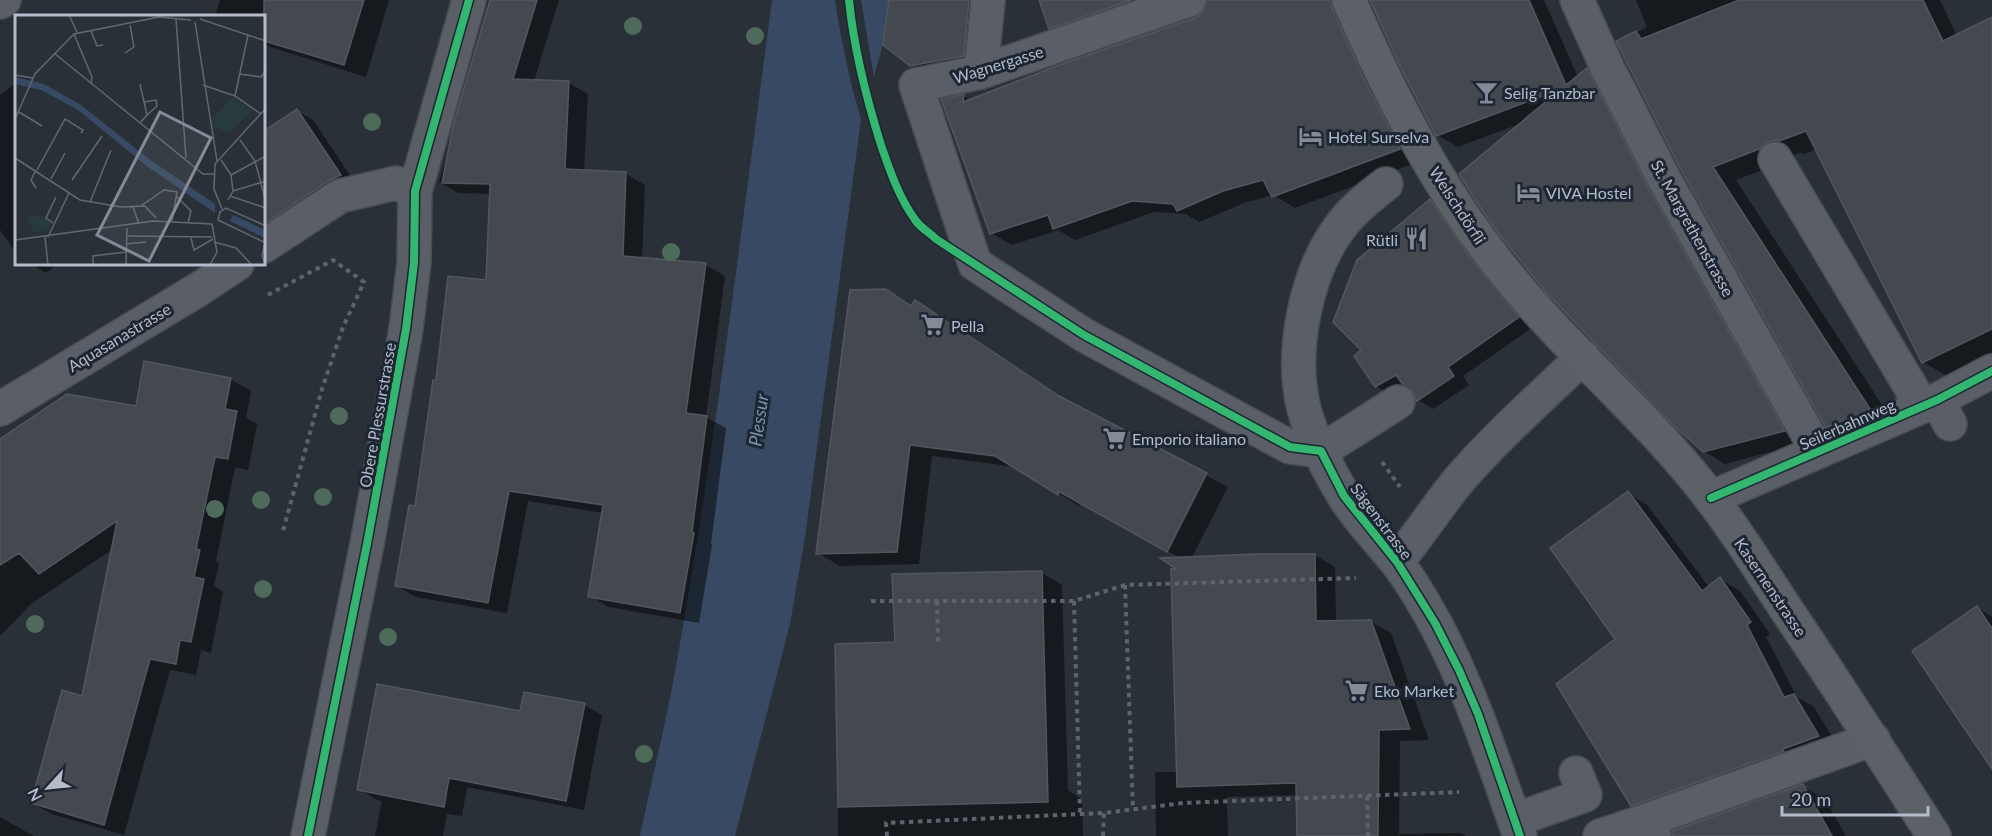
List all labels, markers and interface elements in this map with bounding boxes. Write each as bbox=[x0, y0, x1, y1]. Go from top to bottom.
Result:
inset map bbox=[15, 15, 266, 266]
street label: Wagnergasse bbox=[951, 41, 1045, 87]
bar icon: Selig Tanzbar bbox=[1473, 79, 1499, 105]
place label: Selig Tanzbar bbox=[1504, 83, 1595, 102]
hotel icon: Hotel Surselva bbox=[1297, 123, 1323, 149]
place label: Hotel Surselva bbox=[1328, 127, 1429, 146]
street label: St. Margrethenstrasse bbox=[1648, 156, 1738, 300]
street label: Welschdörfli bbox=[1426, 163, 1490, 247]
hotel icon: VIVA Hostel bbox=[1515, 179, 1541, 205]
place label: VIVA Hostel bbox=[1546, 183, 1632, 202]
restaurant icon: Rütli bbox=[1403, 226, 1429, 252]
place label: Rütli bbox=[1366, 230, 1398, 249]
street label: Aquasanastrasse bbox=[64, 299, 174, 375]
supermarket icon: Pella bbox=[920, 312, 946, 338]
place label: Pella bbox=[951, 316, 984, 335]
street label: Obere Plessurstrasse bbox=[355, 341, 399, 489]
water label: Plessur bbox=[743, 392, 773, 448]
street label: Seilerbahnweg bbox=[1796, 394, 1898, 454]
supermarket icon: Emporio italiano bbox=[1101, 425, 1127, 451]
place label: Emporio italiano bbox=[1132, 429, 1246, 448]
street label: Sägenstrasse bbox=[1347, 479, 1417, 563]
street label: Kasernenstrasse bbox=[1731, 534, 1811, 640]
supermarket icon: Eko Market bbox=[1343, 677, 1369, 703]
place label: Eko Market bbox=[1374, 681, 1454, 700]
north arrow bbox=[18, 758, 78, 818]
scale bar bbox=[1782, 779, 1928, 817]
text: N bbox=[23, 785, 45, 805]
text: 20 m bbox=[1791, 788, 1831, 810]

